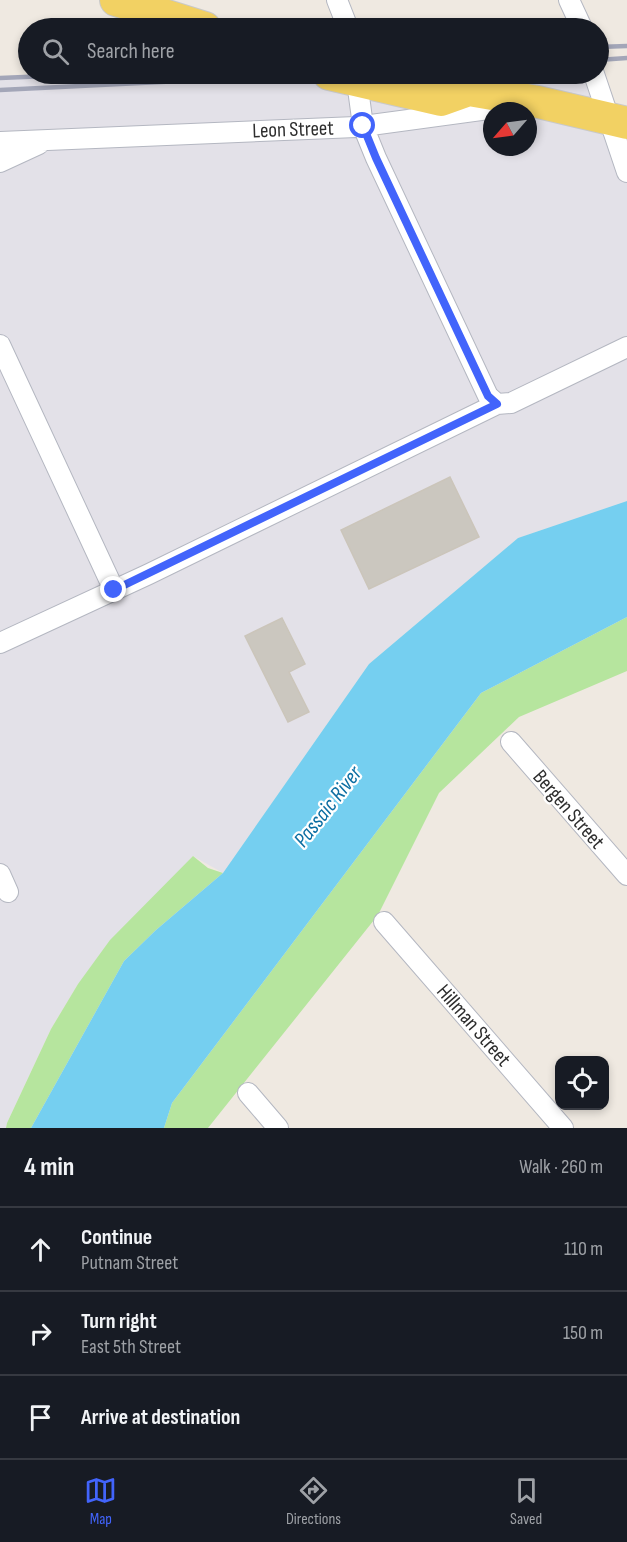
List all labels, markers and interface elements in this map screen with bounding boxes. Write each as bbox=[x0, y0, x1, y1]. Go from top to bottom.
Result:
search box bbox=[18, 18, 609, 84]
icon: search bbox=[39, 35, 72, 68]
text: Search here bbox=[87, 38, 174, 65]
north arrow bbox=[483, 102, 537, 156]
route start bbox=[349, 112, 375, 138]
street label: Leon Street bbox=[252, 116, 334, 143]
route end bbox=[100, 576, 126, 602]
water label: Passaic River bbox=[288, 760, 369, 853]
street label: Bergen Street bbox=[527, 765, 610, 854]
street label: Hillman Street bbox=[431, 979, 516, 1071]
map controls bbox=[555, 1056, 609, 1110]
button: locate bbox=[555, 1056, 609, 1110]
text: 4 min bbox=[24, 1152, 74, 1183]
text: Walk · 260 m bbox=[519, 1155, 603, 1179]
text: Continue bbox=[81, 1224, 152, 1251]
icon: ahead bbox=[24, 1233, 57, 1266]
text: 110 m bbox=[564, 1237, 603, 1261]
text: Putnam Street bbox=[81, 1251, 178, 1275]
text: Turn right bbox=[81, 1308, 157, 1335]
icon: right bbox=[24, 1317, 57, 1350]
text: 150 m bbox=[563, 1321, 603, 1345]
text: East 5th Street bbox=[81, 1335, 181, 1359]
icon: arrive bbox=[24, 1401, 57, 1434]
text: Arrive at destination bbox=[81, 1404, 240, 1431]
tab: Map bbox=[84, 1474, 117, 1529]
tab: Directions bbox=[286, 1474, 341, 1529]
tab: Saved bbox=[510, 1474, 543, 1529]

